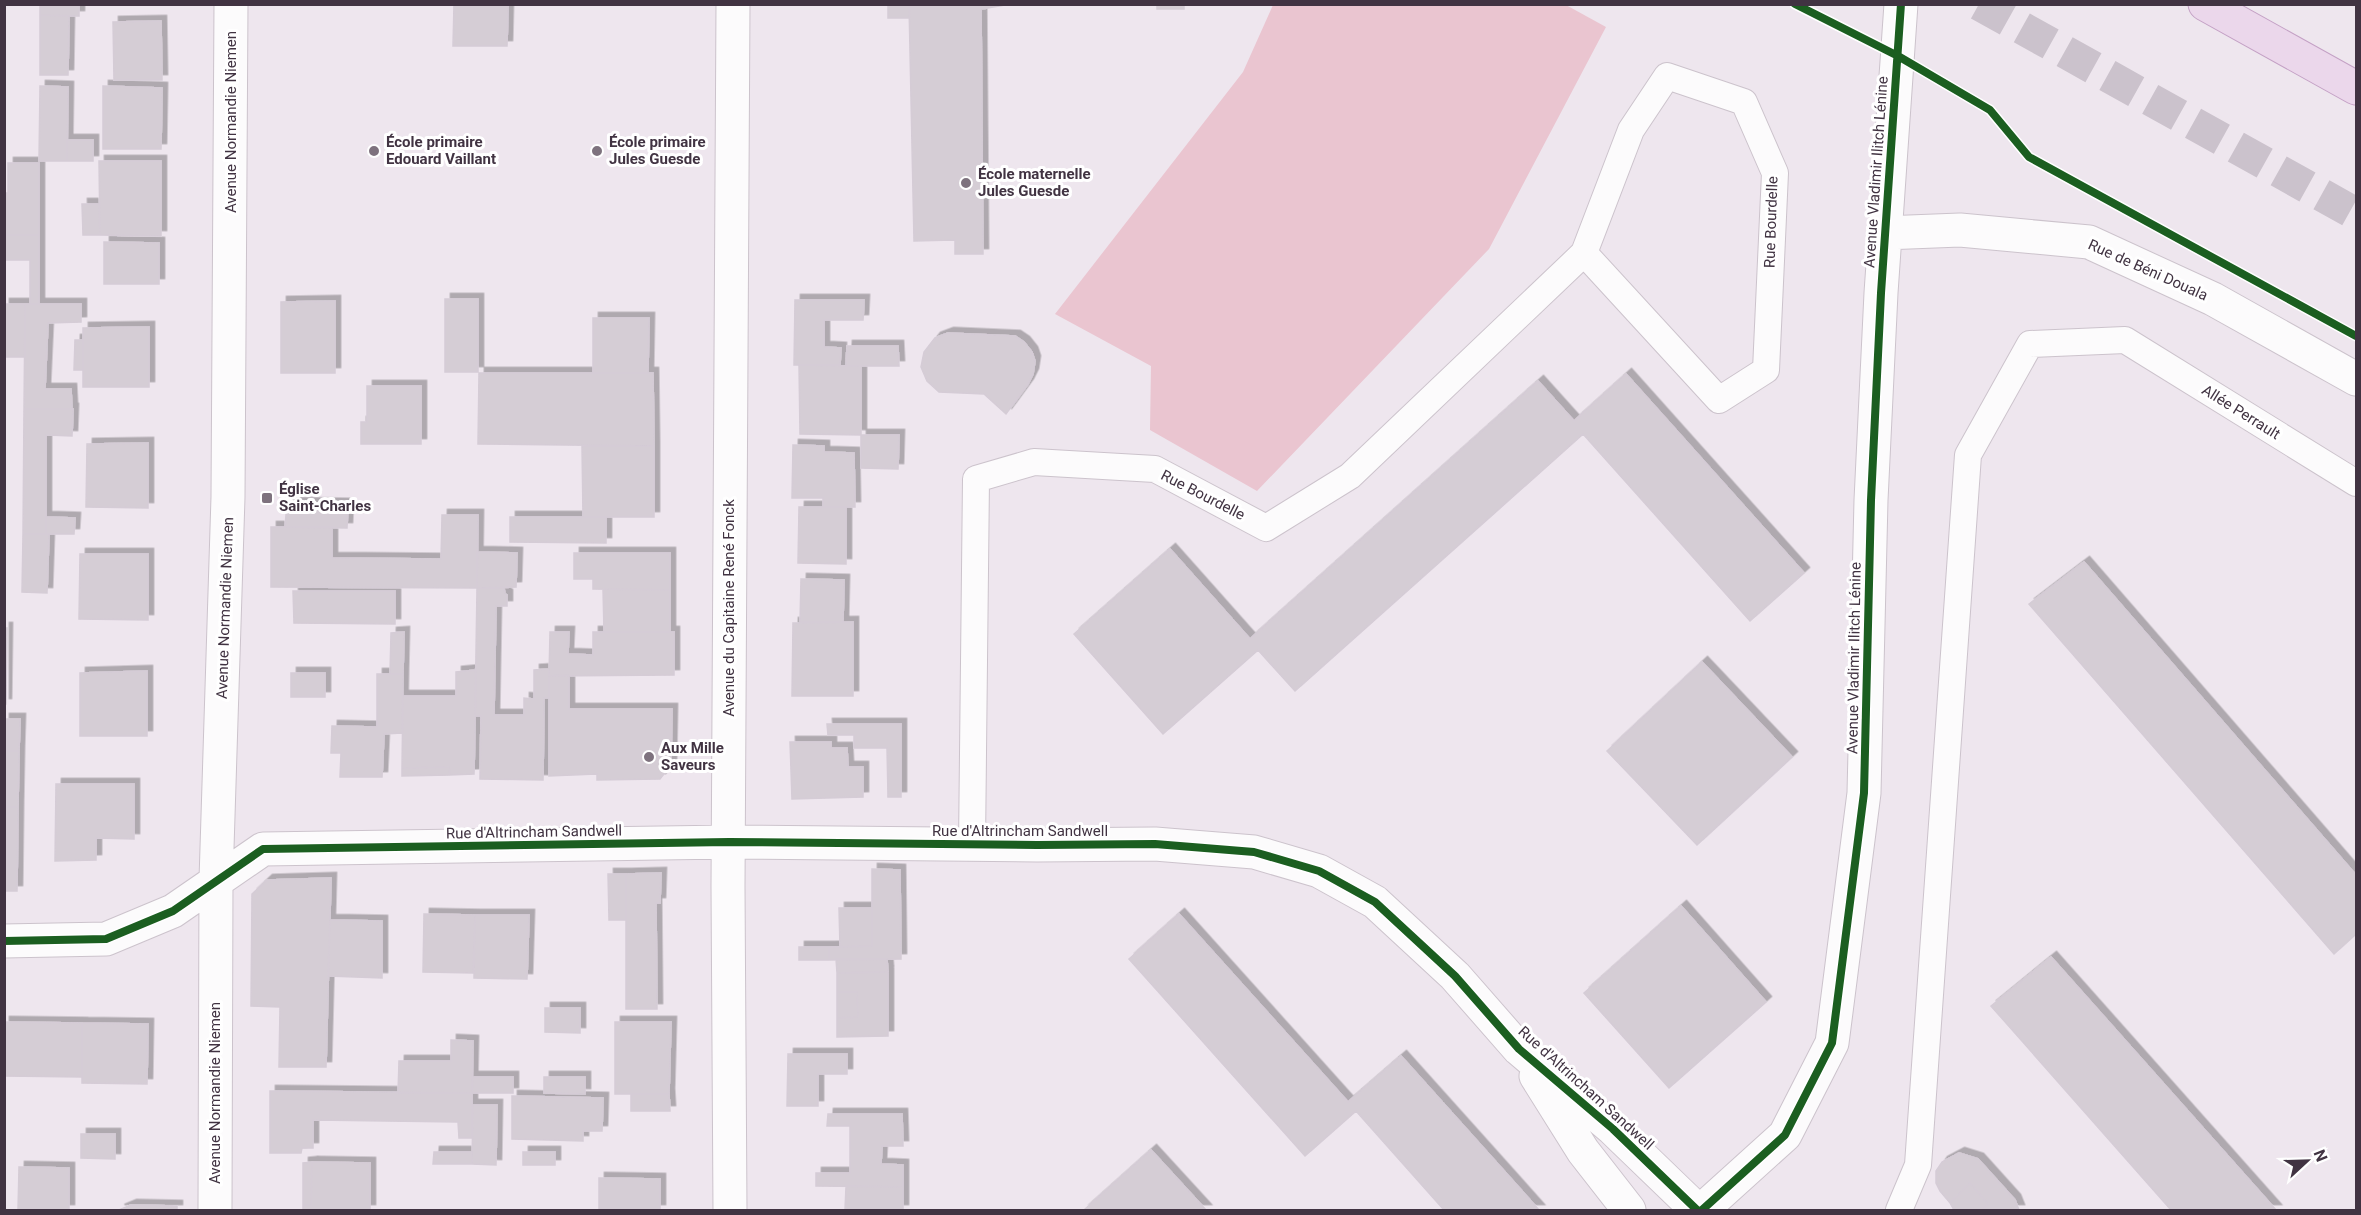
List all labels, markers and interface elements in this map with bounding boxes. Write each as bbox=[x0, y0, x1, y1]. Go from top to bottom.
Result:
street label: Avenue Normandie Niemen bbox=[222, 31, 240, 213]
street label: Avenue Vladimir Ilitch Lénine bbox=[1860, 75, 1892, 268]
place label: École primaire Edouard Vaillant bbox=[386, 133, 496, 168]
place label: École primaire Jules Guesde bbox=[609, 133, 706, 168]
marker: École primaire Edouard Vaillant bbox=[367, 144, 381, 158]
marker: École primaire Jules Guesde bbox=[590, 144, 604, 158]
place label: École maternelle Jules Guesde bbox=[978, 165, 1091, 200]
marker: École maternelle Jules Guesde bbox=[959, 176, 973, 190]
street label: Rue Bourdelle bbox=[1760, 176, 1782, 268]
street label: Rue de Béni Douala bbox=[2085, 236, 2211, 304]
street label: Allée Perrault bbox=[2199, 381, 2284, 443]
street label: Rue Bourdelle bbox=[1158, 466, 1248, 524]
place label: Église Saint-Charles bbox=[279, 480, 371, 515]
marker: Église Saint-Charles bbox=[260, 491, 274, 505]
street label: Avenue du Capitaine René Fonck bbox=[720, 499, 738, 717]
street label: Avenue Normandie Niemen bbox=[213, 517, 237, 699]
street label: Avenue Vladimir Ilitch Lénine bbox=[1843, 562, 1865, 754]
place label: Aux Mille Saveurs bbox=[661, 739, 724, 774]
marker: Aux Mille Saveurs bbox=[642, 750, 656, 764]
street label: Rue d'Altrincham Sandwell bbox=[446, 821, 622, 843]
street label: Rue d'Altrincham Sandwell bbox=[932, 822, 1108, 840]
street label: Avenue Normandie Niemen bbox=[206, 1002, 224, 1184]
street label: Rue d'Altrincham Sandwell bbox=[1514, 1022, 1658, 1154]
north arrow bbox=[2277, 1131, 2337, 1191]
text: N bbox=[2310, 1147, 2331, 1164]

